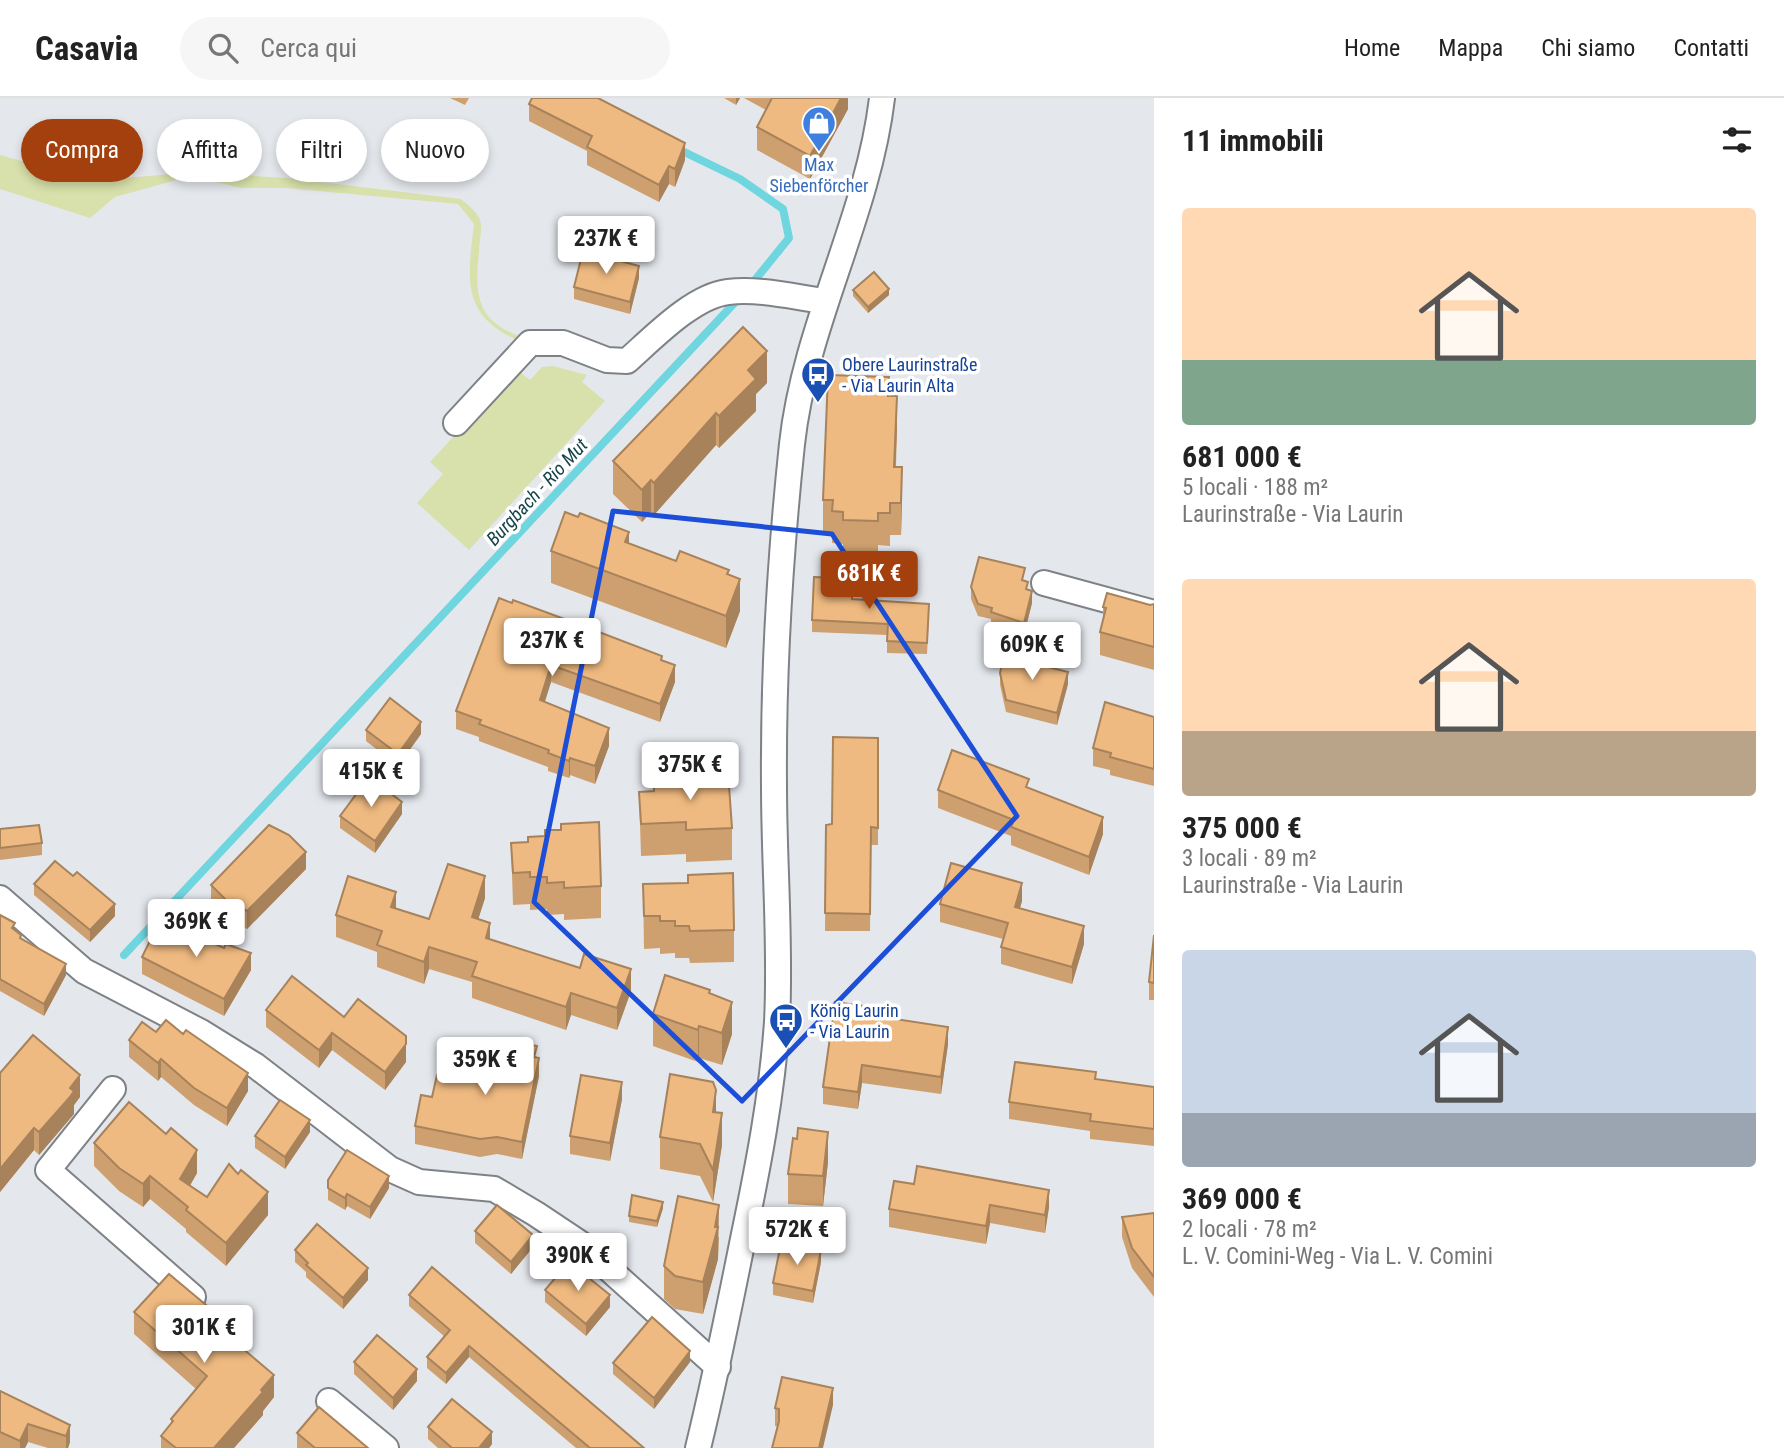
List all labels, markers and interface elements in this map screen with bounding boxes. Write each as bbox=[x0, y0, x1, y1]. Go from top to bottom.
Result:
search box bbox=[180, 17, 670, 80]
text: Casavia bbox=[35, 29, 138, 68]
icon: search bbox=[204, 29, 242, 67]
text: Cerca qui bbox=[260, 33, 357, 63]
text: Home bbox=[1344, 34, 1400, 62]
text: Mappa bbox=[1438, 34, 1503, 62]
text: Chi siamo bbox=[1541, 34, 1635, 62]
text: Contatti bbox=[1673, 34, 1749, 62]
shop icon: Max Siebenförcher bbox=[800, 104, 838, 153]
chip: Compra bbox=[21, 119, 143, 182]
chip: Affitta bbox=[157, 119, 262, 182]
chip: Filtri bbox=[276, 119, 367, 182]
chip: Nuovo bbox=[381, 119, 489, 182]
icon: filters bbox=[1718, 121, 1756, 159]
text: 11 immobili bbox=[1182, 123, 1324, 158]
place label: Max Siebenförcher bbox=[770, 154, 869, 196]
pin: 237K € bbox=[549, 216, 663, 276]
text: 237K € bbox=[574, 225, 638, 252]
icon: home bbox=[1406, 253, 1532, 379]
place label: Obere Laurinstraße - Via Laurin Alta bbox=[842, 354, 977, 396]
bus stop icon: Obere Laurinstraße - Via Laurin Alta bbox=[799, 355, 837, 404]
water label: Burgbach - Rio Mut bbox=[482, 433, 593, 550]
text: 681 000 € bbox=[1182, 439, 1302, 474]
text: 5 locali · 188 m² bbox=[1182, 474, 1328, 501]
text: Laurinstraße - Via Laurin bbox=[1182, 501, 1403, 528]
pin: 681K € bbox=[812, 552, 926, 611]
text: 681K € bbox=[837, 560, 901, 587]
pin: 237K € bbox=[495, 618, 609, 678]
pin: 609K € bbox=[975, 622, 1089, 682]
icon: home bbox=[1406, 624, 1532, 750]
text: 237K € bbox=[520, 627, 584, 654]
text: 609K € bbox=[1000, 631, 1064, 658]
pin: 375K € bbox=[633, 742, 747, 802]
pin: 415K € bbox=[314, 750, 428, 809]
text: 375K € bbox=[658, 751, 722, 778]
text: 415K € bbox=[339, 758, 403, 785]
text: 375 000 € bbox=[1182, 810, 1302, 845]
text: 3 locali · 89 m² bbox=[1182, 845, 1317, 872]
text: Laurinstraße - Via Laurin bbox=[1182, 872, 1403, 899]
pin: 369K € bbox=[139, 900, 253, 959]
text: 369K € bbox=[164, 908, 228, 935]
icon: home bbox=[1406, 995, 1532, 1121]
place label: König Laurin - Via Laurin bbox=[810, 1000, 899, 1042]
bus stop icon: König Laurin - Via Laurin bbox=[767, 1001, 805, 1050]
pin: 359K € bbox=[428, 1038, 542, 1097]
text: 359K € bbox=[453, 1046, 517, 1073]
text: 369 000 € bbox=[1182, 1181, 1302, 1216]
pin: 572K € bbox=[740, 1208, 854, 1267]
text: 572K € bbox=[765, 1216, 829, 1243]
text: 2 locali · 78 m² bbox=[1182, 1216, 1317, 1243]
pin: 390K € bbox=[521, 1234, 635, 1293]
text: 390K € bbox=[546, 1242, 610, 1269]
text: L. V. Comini-Weg - Via L. V. Comini bbox=[1182, 1243, 1493, 1270]
pin: 301K € bbox=[147, 1306, 261, 1365]
text: 301K € bbox=[172, 1314, 236, 1341]

